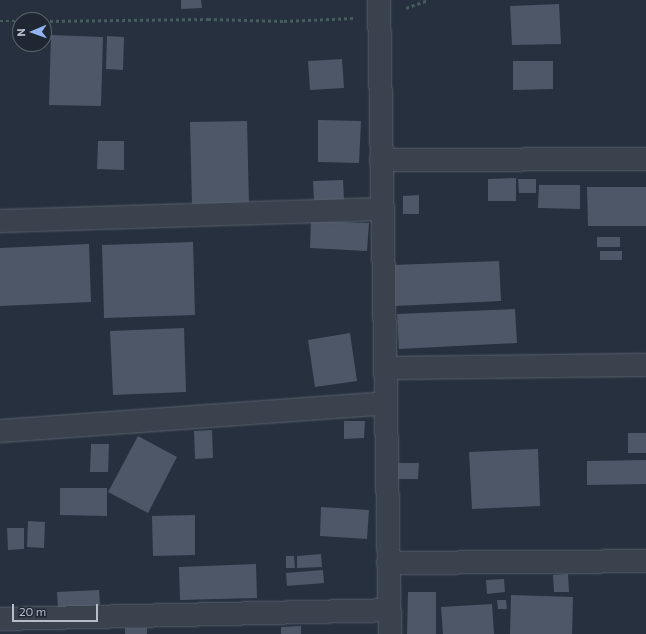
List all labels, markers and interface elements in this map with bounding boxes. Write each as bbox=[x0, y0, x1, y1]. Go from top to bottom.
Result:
north arrow bbox=[12, 12, 52, 52]
text: N bbox=[14, 28, 27, 37]
scale bar bbox=[14, 596, 100, 622]
text: 20 m bbox=[19, 604, 46, 618]

